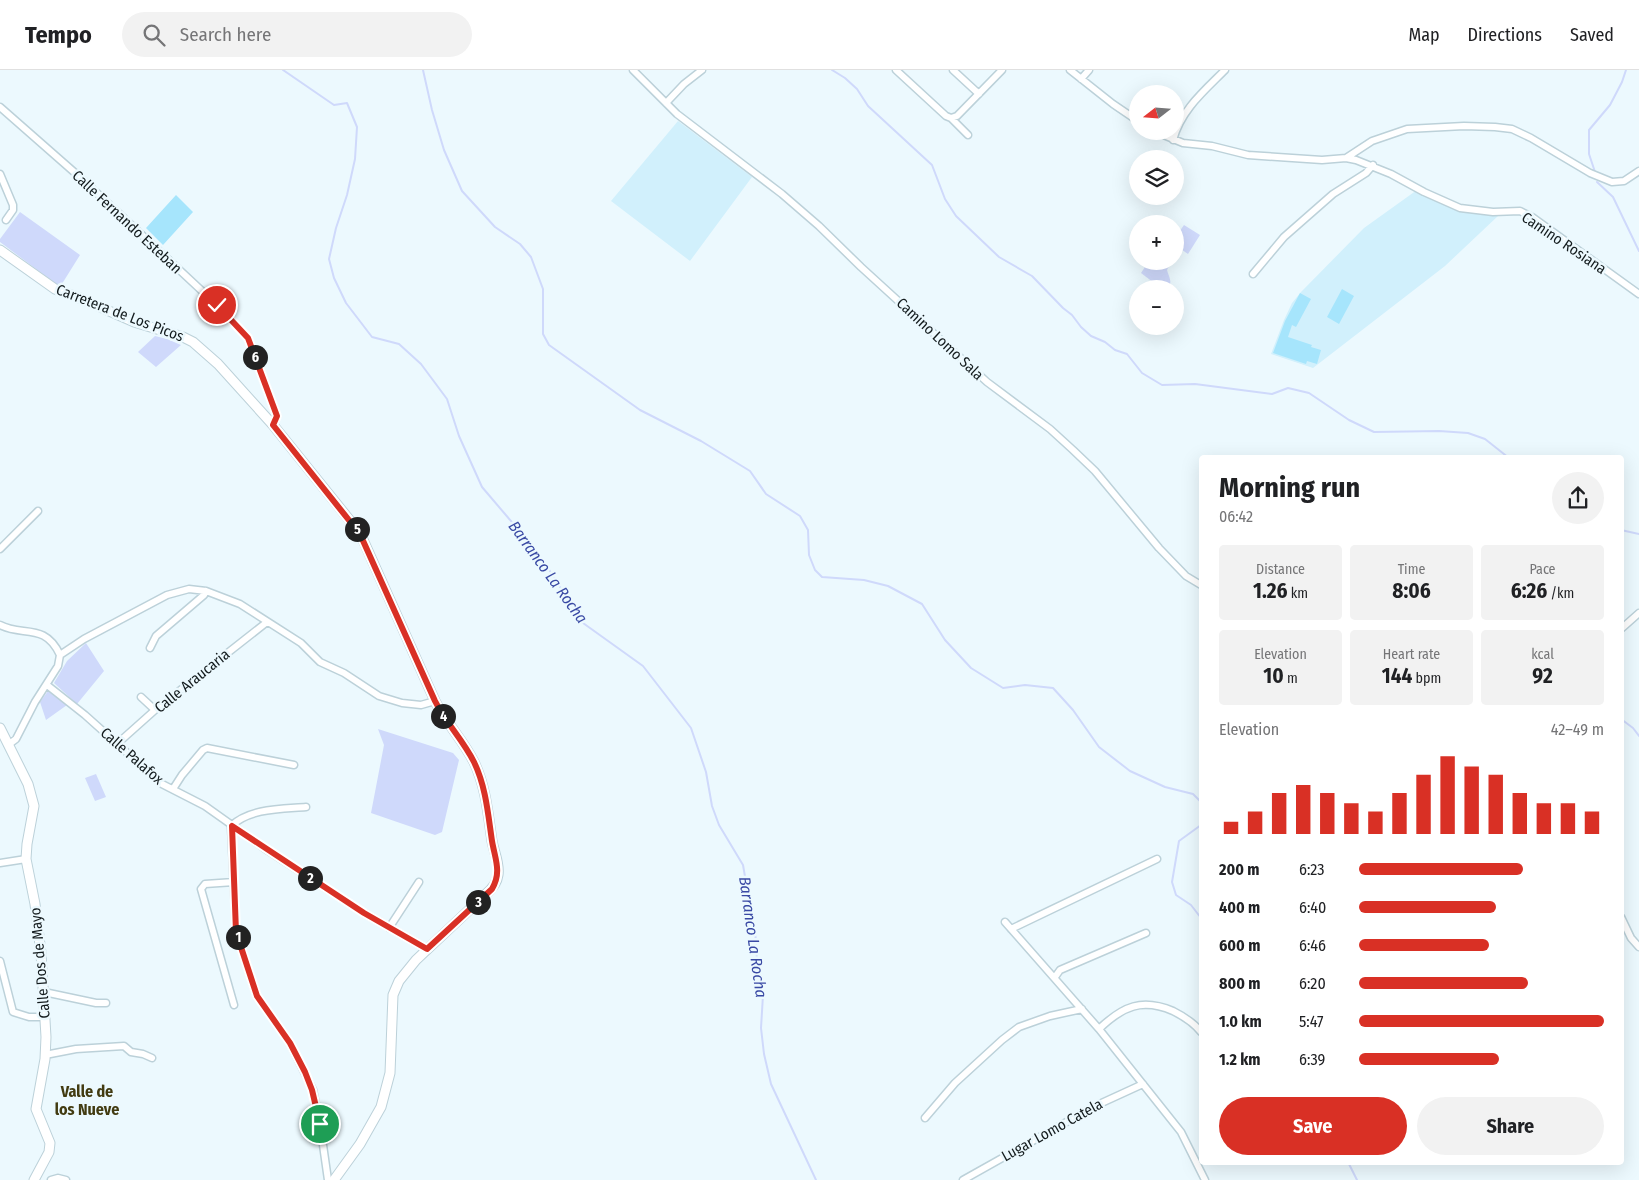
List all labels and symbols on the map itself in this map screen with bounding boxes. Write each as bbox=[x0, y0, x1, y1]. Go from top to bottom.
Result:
north arrow bbox=[1129, 85, 1184, 140]
street label: Calle Fernando Esteban bbox=[68, 167, 186, 277]
street label: Camino Rosiana bbox=[1518, 208, 1610, 278]
street label: Carretera de Los Picos bbox=[54, 280, 186, 346]
pin bbox=[196, 284, 238, 326]
street label: Camino Lomo Sala bbox=[893, 294, 987, 384]
pin: 6 bbox=[242, 344, 268, 370]
pin: 5 bbox=[344, 516, 370, 542]
water label: Barranco La Rocha bbox=[504, 517, 592, 627]
street label: Calle Araucaria bbox=[151, 645, 233, 717]
pin: 4 bbox=[430, 704, 456, 728]
street label: Calle Palafox bbox=[97, 724, 168, 789]
pin: 2 bbox=[298, 866, 322, 890]
water label: Barranco La Rocha bbox=[735, 875, 771, 999]
pin: 3 bbox=[466, 890, 490, 914]
street label: Calle Dos de Mayo bbox=[26, 907, 54, 1019]
pin: 1 bbox=[226, 924, 250, 950]
district label: Valle de los Nueve bbox=[55, 1082, 119, 1119]
street label: Lugar Lomo Catela bbox=[998, 1095, 1106, 1165]
pin bbox=[299, 1103, 341, 1145]

